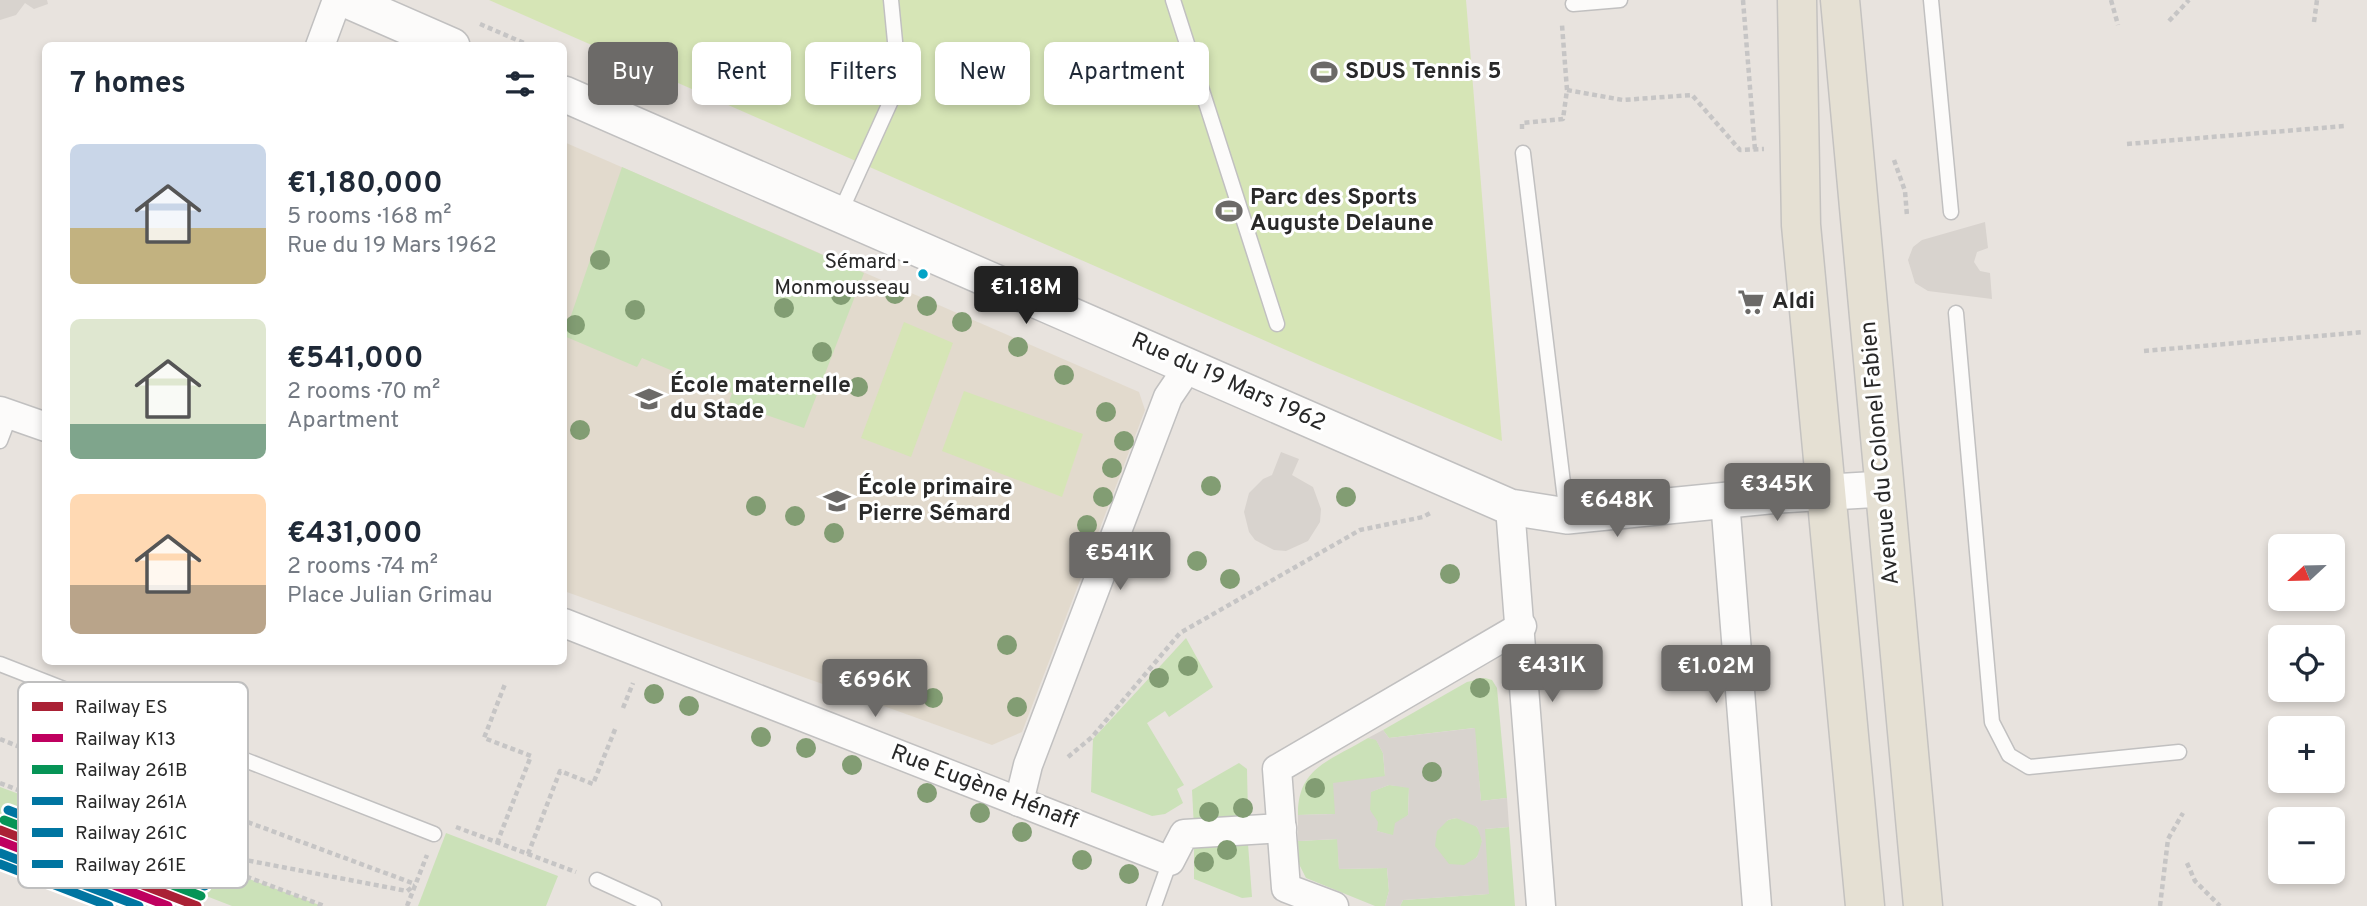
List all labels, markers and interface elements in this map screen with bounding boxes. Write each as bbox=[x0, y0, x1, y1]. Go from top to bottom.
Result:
chip: Buy bbox=[588, 42, 678, 105]
chip: Rent bbox=[692, 42, 791, 105]
chip: Filters bbox=[805, 42, 921, 105]
chip: New bbox=[935, 42, 1030, 105]
chip: Apartment bbox=[1044, 42, 1209, 105]
sports icon: SDUS Tennis 5 bbox=[1309, 57, 1339, 87]
place label: SDUS Tennis 5 bbox=[1345, 58, 1501, 87]
icon: filters bbox=[501, 65, 539, 103]
text: 7 homes bbox=[70, 66, 186, 103]
text: €1,180,000 bbox=[287, 166, 443, 203]
icon: home bbox=[126, 172, 210, 256]
place label: Parc des Sports Auguste Delaune bbox=[1250, 184, 1434, 239]
sports icon: Parc des Sports Auguste Delaune bbox=[1214, 196, 1244, 226]
text: 5 rooms · 168 m² bbox=[287, 203, 452, 232]
text: Rue du 19 Mars 1962 bbox=[287, 232, 497, 261]
place label: Sémard - Monmousseau bbox=[774, 249, 910, 302]
pin: €1.18M bbox=[969, 266, 1083, 326]
marker: Sémard - Monmousseau bbox=[916, 267, 930, 281]
text: €1.18M bbox=[990, 274, 1062, 303]
supermarket icon: Aldi bbox=[1736, 287, 1766, 317]
place label: Aldi bbox=[1772, 288, 1815, 317]
street label: Avenue du Colonel Fabien bbox=[1855, 320, 1907, 586]
street label: Rue du 19 Mars 1962 bbox=[1126, 327, 1330, 439]
text: €541,000 bbox=[287, 341, 423, 378]
icon: home bbox=[126, 347, 210, 431]
place label: École maternelle du Stade bbox=[670, 371, 851, 427]
text: 2 rooms · 70 m² bbox=[287, 378, 440, 407]
school or university icon: École maternelle du Stade bbox=[634, 384, 664, 414]
text: Apartment bbox=[287, 407, 399, 436]
pin: €345K bbox=[1728, 463, 1826, 523]
text: €345K bbox=[1740, 471, 1814, 500]
place label: École primaire Pierre Sémard bbox=[858, 473, 1013, 529]
pin: €648K bbox=[1568, 480, 1666, 539]
school or university icon: École primaire Pierre Sémard bbox=[822, 486, 852, 516]
text: €648K bbox=[1580, 487, 1654, 516]
text: €431,000 bbox=[287, 516, 422, 553]
icon: home bbox=[126, 522, 210, 606]
pin: €541K bbox=[1071, 532, 1169, 592]
north arrow bbox=[2268, 534, 2345, 611]
map controls bbox=[2268, 534, 2345, 884]
text: €541K bbox=[1085, 540, 1155, 569]
text: 2 rooms · 74 m² bbox=[287, 553, 438, 582]
text: Place Julian Grimau bbox=[287, 582, 493, 611]
button: locate bbox=[2268, 625, 2345, 702]
pin: €431K bbox=[1503, 644, 1601, 704]
pin: €1.02M bbox=[1659, 646, 1773, 705]
text: €431K bbox=[1518, 652, 1586, 681]
text: €1.02M bbox=[1677, 653, 1755, 682]
pin: €696K bbox=[826, 660, 924, 719]
text: €696K bbox=[838, 667, 912, 696]
legend bbox=[18, 682, 248, 888]
text: Railway ES bbox=[75, 696, 168, 720]
button: + bbox=[2268, 716, 2345, 793]
text: Railway K13 bbox=[75, 728, 176, 752]
street label: Rue Eugène Hénaff bbox=[886, 739, 1082, 837]
text: Railway 261B bbox=[75, 759, 188, 783]
text: Railway 261A bbox=[75, 791, 188, 815]
button: − bbox=[2268, 807, 2345, 884]
text: Railway 261C bbox=[75, 822, 187, 846]
text: Railway 261E bbox=[75, 854, 186, 878]

